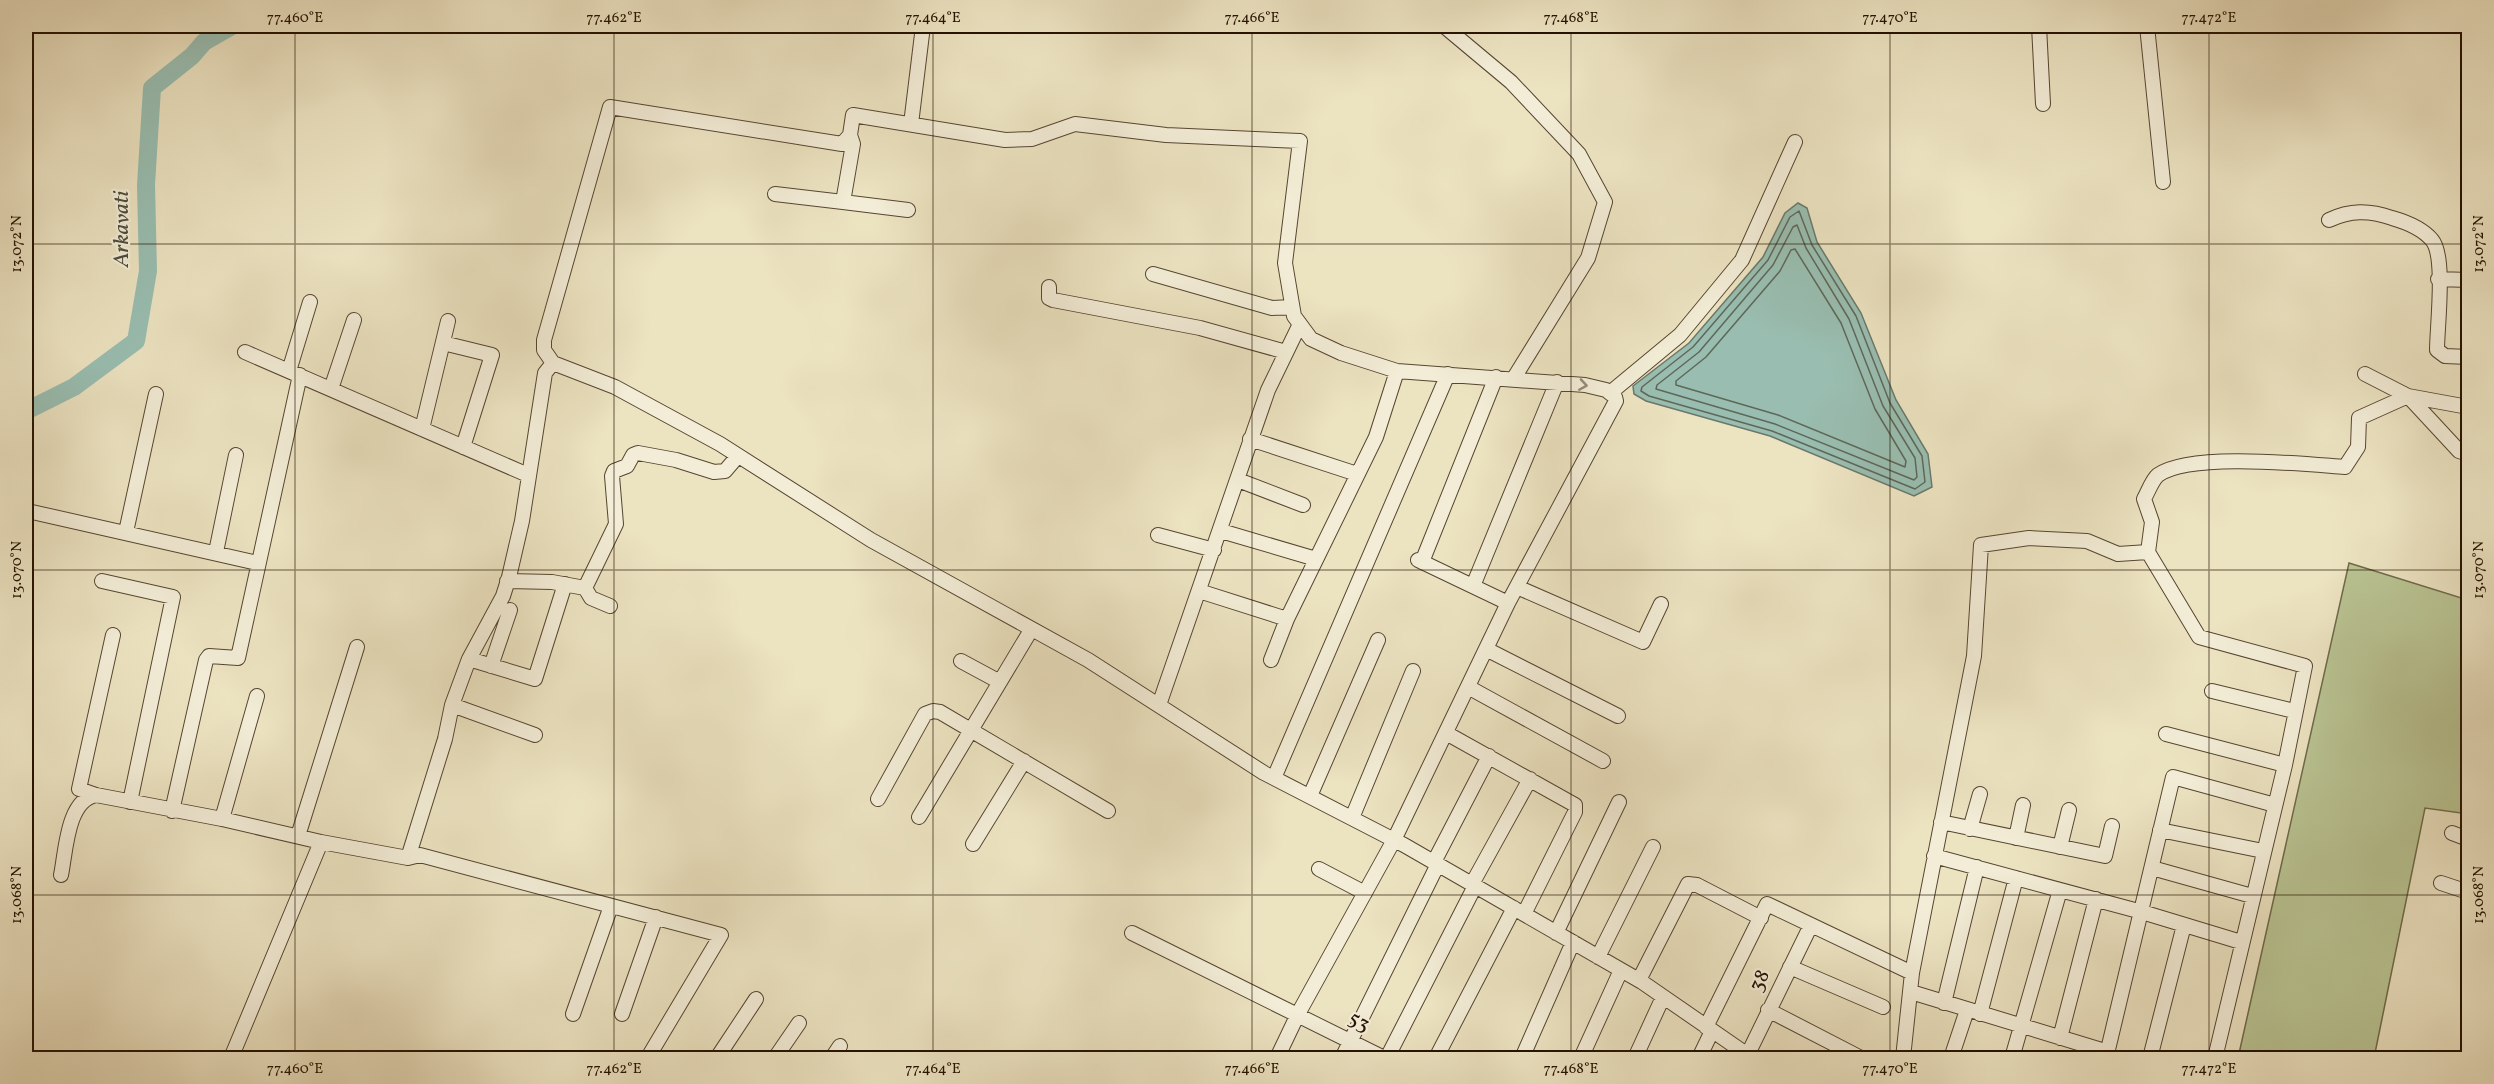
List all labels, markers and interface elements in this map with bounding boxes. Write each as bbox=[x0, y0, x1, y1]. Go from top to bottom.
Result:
text: 77.460°E bbox=[267, 8, 323, 29]
text: 77.462°E bbox=[586, 8, 642, 29]
text: 77.464°E bbox=[905, 8, 961, 29]
text: 77.466°E bbox=[1224, 8, 1280, 29]
text: 77.468°E bbox=[1543, 8, 1599, 29]
text: 77.470°E bbox=[1862, 8, 1918, 29]
text: 77.472°E bbox=[2182, 8, 2236, 29]
water label: Arkavati bbox=[107, 190, 138, 268]
text: 13.072°N bbox=[7, 215, 28, 273]
text: 13.072°N bbox=[2469, 215, 2490, 273]
one-way arrow bbox=[1578, 378, 1588, 391]
text: 13.070°N bbox=[7, 541, 28, 599]
text: 13.070°N bbox=[2469, 541, 2490, 599]
text: 13.068°N bbox=[7, 866, 28, 924]
text: 13.068°N bbox=[2469, 866, 2490, 924]
street label: 38 bbox=[1742, 965, 1778, 997]
street label: 53 bbox=[1343, 1004, 1375, 1040]
text: 77.460°E bbox=[267, 1059, 323, 1080]
text: 77.462°E bbox=[586, 1059, 642, 1080]
text: 77.464°E bbox=[905, 1059, 961, 1080]
text: 77.466°E bbox=[1224, 1059, 1280, 1080]
text: 77.468°E bbox=[1543, 1059, 1599, 1080]
text: 77.470°E bbox=[1862, 1059, 1918, 1080]
text: 77.472°E bbox=[2182, 1059, 2236, 1080]

